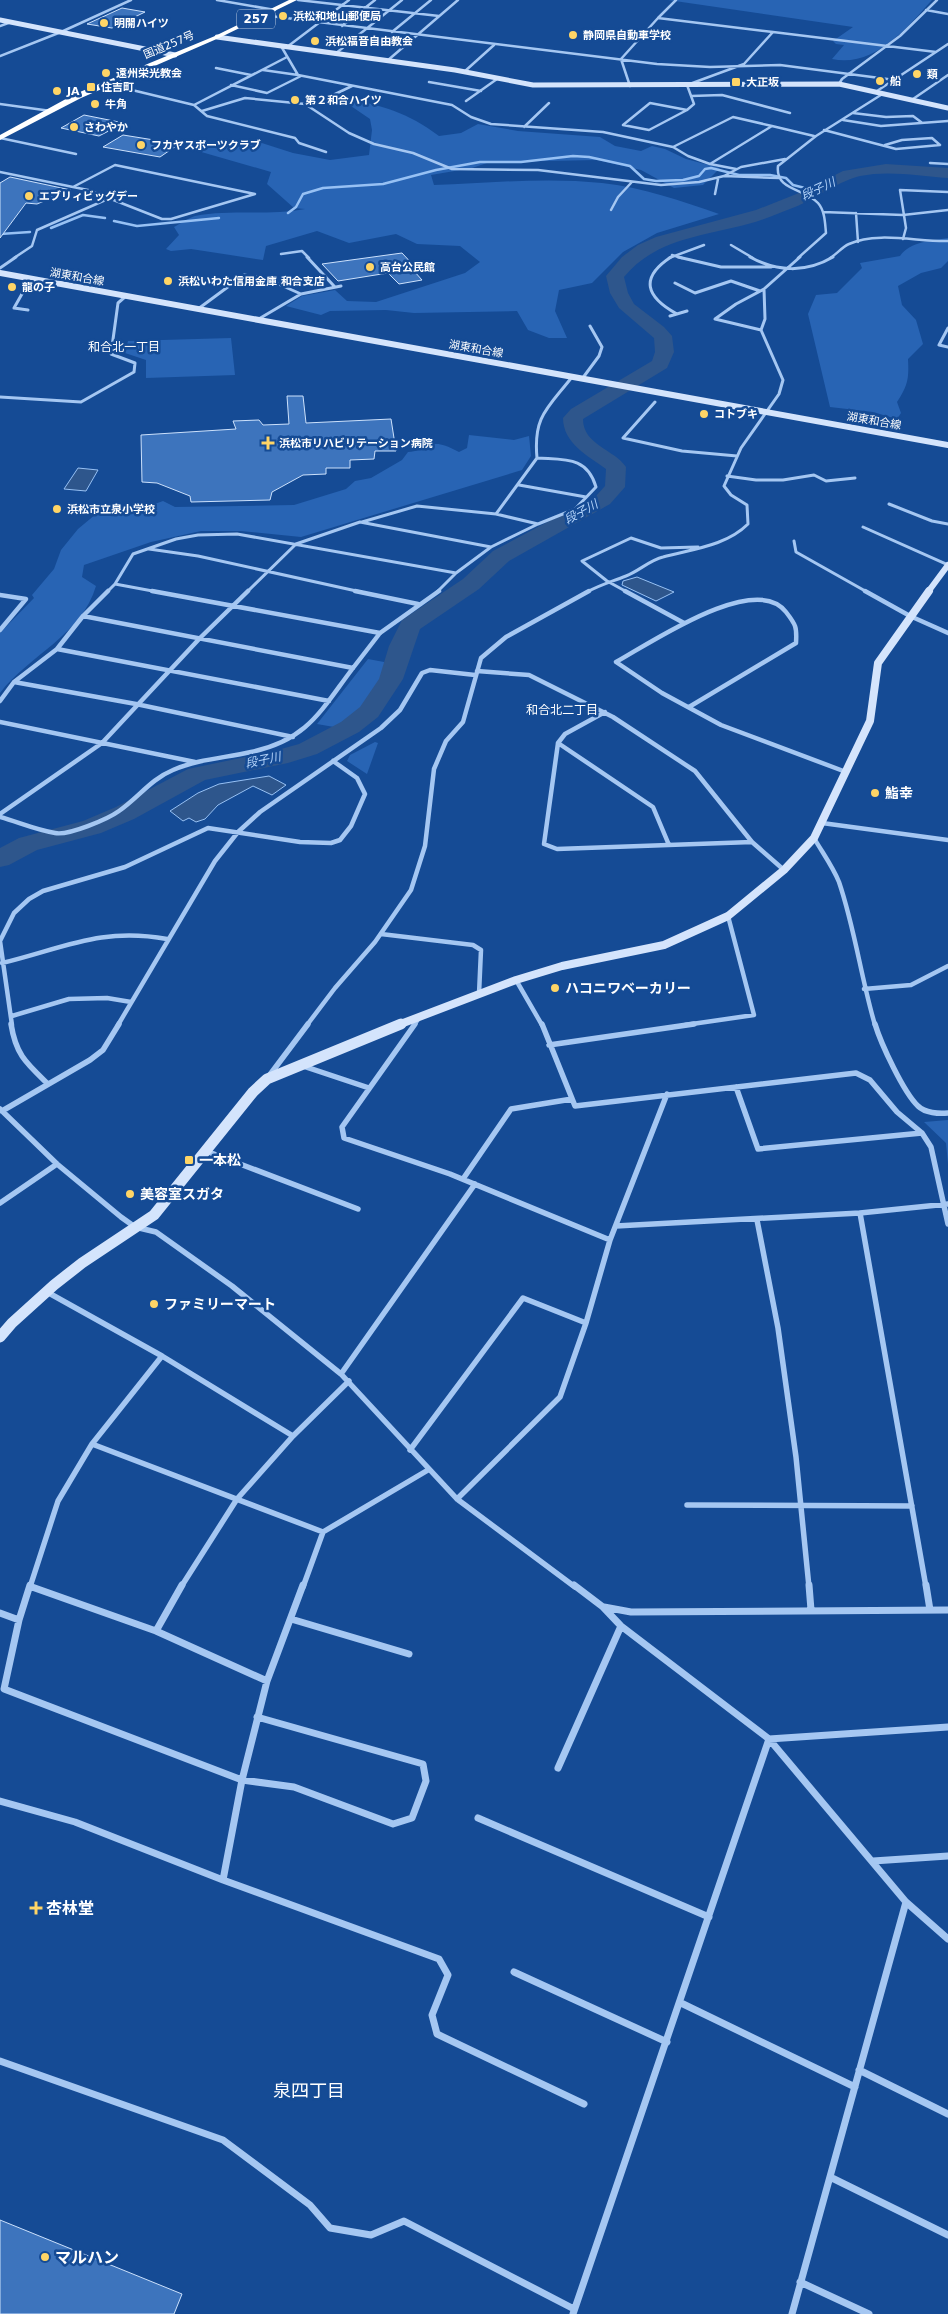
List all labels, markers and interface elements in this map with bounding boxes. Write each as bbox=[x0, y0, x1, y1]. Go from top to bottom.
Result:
road number: 257 bbox=[237, 10, 275, 28]
marker: 浜松和地山郵便局 bbox=[277, 10, 289, 22]
place label: 浜松和地山郵便局 bbox=[293, 10, 381, 23]
marker: 明開ハイツ bbox=[98, 17, 110, 29]
place label: 明開ハイツ bbox=[114, 17, 169, 30]
street label: 国道257号 bbox=[142, 28, 196, 62]
marker: 静岡県自動車学校 bbox=[567, 29, 579, 41]
place label: 静岡県自動車学校 bbox=[583, 29, 671, 42]
marker: 浜松福音自由教会 bbox=[309, 35, 321, 47]
place label: 浜松福音自由教会 bbox=[325, 35, 413, 48]
marker: 遠州栄光教会 bbox=[100, 67, 112, 79]
place label: 遠州栄光教会 bbox=[116, 67, 182, 80]
marker: 類 bbox=[911, 68, 923, 80]
place label: 類 bbox=[927, 68, 938, 81]
marker: 船 bbox=[874, 75, 886, 87]
place label: 船 bbox=[890, 75, 901, 88]
marker: 大正坂 bbox=[730, 76, 742, 88]
place label: 大正坂 bbox=[746, 76, 779, 89]
marker: 住吉町 bbox=[85, 81, 97, 93]
place label: 住吉町 bbox=[101, 81, 134, 94]
marker: JA bbox=[51, 85, 63, 97]
place label: JA bbox=[66, 85, 80, 98]
marker: 第２和合ハイツ bbox=[289, 94, 301, 106]
place label: 第２和合ハイツ bbox=[305, 94, 382, 107]
marker: 牛角 bbox=[89, 98, 101, 110]
place label: 牛角 bbox=[105, 98, 127, 111]
marker: さわやか bbox=[68, 121, 80, 133]
place label: さわやか bbox=[84, 121, 128, 134]
marker: フカヤスポーツクラブ bbox=[135, 139, 147, 151]
place label: フカヤスポーツクラブ bbox=[151, 139, 261, 152]
water label: 段子川 bbox=[799, 174, 839, 203]
marker: エブリィビッグデー bbox=[23, 190, 35, 202]
place label: エブリィビッグデー bbox=[39, 190, 138, 203]
marker: 高台公民館 bbox=[364, 261, 376, 273]
place label: 高台公民館 bbox=[380, 261, 435, 274]
street label: 湖東和合線 bbox=[49, 266, 105, 288]
marker: 浜松いわた信用金庫 和合支店 bbox=[162, 275, 174, 287]
place label: 浜松いわた信用金庫 和合支店 bbox=[178, 275, 325, 288]
marker: 龍の子 bbox=[6, 281, 18, 293]
place label: 龍の子 bbox=[22, 281, 55, 294]
street label: 湖東和合線 bbox=[448, 338, 504, 360]
district label: 和合北一丁目 bbox=[88, 340, 160, 354]
marker: コトブキ bbox=[698, 408, 710, 420]
place label: コトブキ bbox=[714, 408, 758, 421]
street label: 湖東和合線 bbox=[846, 410, 902, 432]
marker: 浜松市リハビリテーション病院 bbox=[261, 436, 275, 450]
place label: 浜松市リハビリテーション病院 bbox=[279, 437, 433, 450]
water label: 段子川 bbox=[562, 496, 602, 527]
marker: 浜松市立泉小学校 bbox=[51, 503, 63, 515]
place label: 浜松市立泉小学校 bbox=[67, 503, 155, 516]
district label: 和合北二丁目 bbox=[526, 703, 598, 717]
water label: 段子川 bbox=[244, 749, 284, 771]
place label: 鮨幸 bbox=[885, 785, 913, 801]
marker: 鮨幸 bbox=[869, 787, 881, 799]
place label: ハコニワベーカリー bbox=[565, 980, 691, 996]
marker: ハコニワベーカリー bbox=[549, 982, 561, 994]
place label: 一本松 bbox=[199, 1152, 241, 1168]
marker: 一本松 bbox=[183, 1154, 195, 1166]
place label: 美容室スガタ bbox=[140, 1186, 224, 1202]
marker: 美容室スガタ bbox=[124, 1188, 136, 1200]
place label: ファミリーマート bbox=[164, 1296, 276, 1312]
marker: ファミリーマート bbox=[148, 1298, 160, 1310]
place label: 杏林堂 bbox=[46, 1899, 94, 1918]
marker: 杏林堂 bbox=[30, 1902, 42, 1914]
district label: 泉四丁目 bbox=[273, 2080, 345, 2101]
place label: マルハン bbox=[55, 2248, 119, 2267]
marker: マルハン bbox=[39, 2251, 51, 2263]

